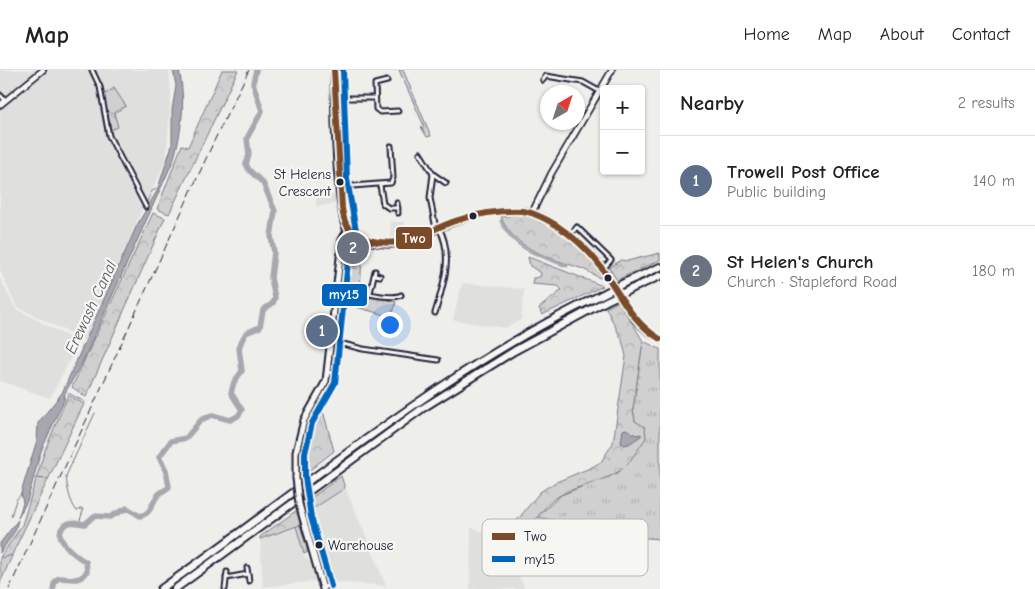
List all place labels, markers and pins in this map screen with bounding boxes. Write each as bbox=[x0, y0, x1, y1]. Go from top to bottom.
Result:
place label: St Helens Crescent bbox=[274, 166, 332, 200]
marker: St Helens Crescent bbox=[335, 177, 345, 187]
unlabelled marker bbox=[468, 211, 478, 221]
pin: 2 bbox=[337, 229, 369, 267]
unlabelled marker bbox=[603, 273, 613, 283]
pin: 1 bbox=[306, 312, 338, 350]
place label: Warehouse bbox=[328, 537, 394, 554]
marker: Warehouse bbox=[314, 540, 324, 550]

